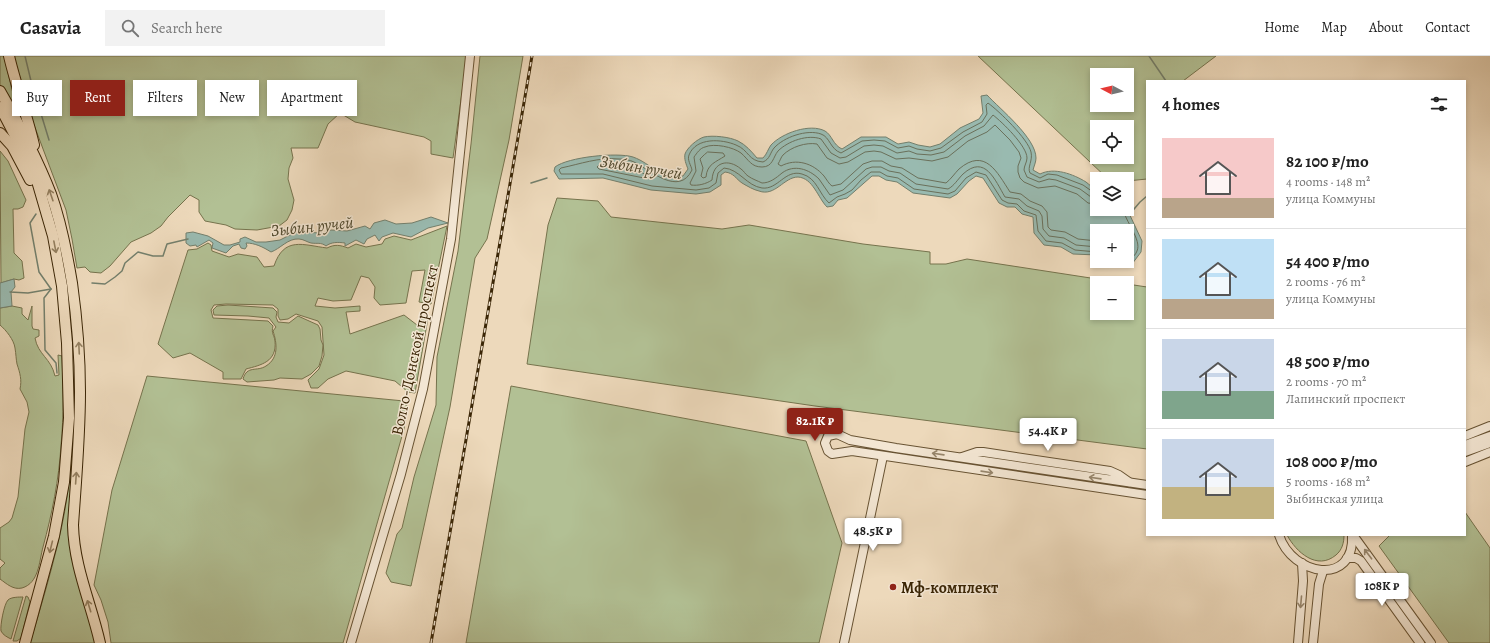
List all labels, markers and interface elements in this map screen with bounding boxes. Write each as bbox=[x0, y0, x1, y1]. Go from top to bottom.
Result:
search box bbox=[105, 10, 385, 46]
text: Casavia bbox=[20, 15, 81, 41]
icon: search bbox=[119, 17, 141, 39]
text: Search here bbox=[151, 18, 222, 38]
text: Home bbox=[1264, 18, 1299, 37]
text: Map bbox=[1321, 18, 1347, 37]
text: About bbox=[1369, 18, 1403, 37]
text: Contact bbox=[1425, 18, 1470, 37]
north arrow bbox=[1090, 68, 1134, 112]
map controls bbox=[1090, 68, 1134, 320]
chip: Buy bbox=[12, 80, 62, 116]
chip: Rent bbox=[70, 80, 125, 116]
chip: Filters bbox=[133, 80, 197, 116]
chip: New bbox=[205, 80, 259, 116]
chip: Apartment bbox=[267, 80, 357, 116]
text: 4 homes bbox=[1162, 93, 1220, 116]
icon: filters bbox=[1428, 93, 1450, 115]
button: locate bbox=[1090, 120, 1134, 164]
water label: Зыбин ручей bbox=[598, 150, 684, 185]
text: 82 100 ₽/mo bbox=[1286, 150, 1369, 173]
icon: home bbox=[1194, 154, 1242, 202]
button: layers bbox=[1090, 172, 1134, 216]
text: 4 rooms · 148 m² bbox=[1286, 173, 1370, 190]
one-way arrow bbox=[47, 189, 54, 202]
text: улица Коммуны bbox=[1286, 190, 1376, 207]
water label: Зыбин ручей bbox=[269, 211, 355, 242]
button: + bbox=[1090, 224, 1134, 268]
one-way arrow bbox=[51, 240, 59, 253]
text: 54 400 ₽/mo bbox=[1286, 250, 1370, 273]
icon: home bbox=[1194, 255, 1242, 303]
street label: Волго-Донской проспект bbox=[386, 263, 444, 437]
text: 2 rooms · 76 m² bbox=[1286, 273, 1365, 290]
button: − bbox=[1090, 276, 1134, 320]
text: улица Коммуны bbox=[1286, 290, 1376, 307]
one-way arrow bbox=[75, 342, 82, 355]
text: 48 500 ₽/mo bbox=[1286, 350, 1370, 373]
icon: home bbox=[1194, 355, 1242, 403]
text: 2 rooms · 70 m² bbox=[1286, 373, 1366, 390]
text: Лапинский проспект bbox=[1286, 390, 1405, 407]
pin: 82.1K ₽ bbox=[778, 408, 852, 442]
text: 82.1K ₽ bbox=[796, 412, 834, 429]
pin: 54.4K ₽ bbox=[1011, 418, 1085, 452]
text: 54.4K ₽ bbox=[1029, 422, 1067, 439]
one-way arrow bbox=[932, 450, 945, 458]
text: 108 000 ₽/mo bbox=[1286, 450, 1378, 473]
icon: home bbox=[1194, 455, 1242, 503]
one-way arrow bbox=[981, 468, 994, 476]
one-way arrow bbox=[73, 472, 80, 485]
text: 5 rooms · 168 m² bbox=[1286, 473, 1370, 490]
one-way arrow bbox=[1088, 474, 1101, 482]
text: Зыбинская улица bbox=[1286, 490, 1384, 507]
pin: 48.5K ₽ bbox=[836, 518, 910, 552]
text: 48.5K ₽ bbox=[854, 522, 892, 539]
one-way arrow bbox=[47, 540, 54, 553]
one-way arrow bbox=[1364, 549, 1372, 560]
pin: 108K ₽ bbox=[1349, 573, 1415, 607]
place label: Мф-комплект bbox=[901, 577, 999, 599]
text: 108K ₽ bbox=[1365, 577, 1399, 594]
marker: Мф-комплект bbox=[888, 582, 898, 592]
one-way arrow bbox=[1298, 595, 1305, 608]
one-way arrow bbox=[85, 599, 92, 612]

